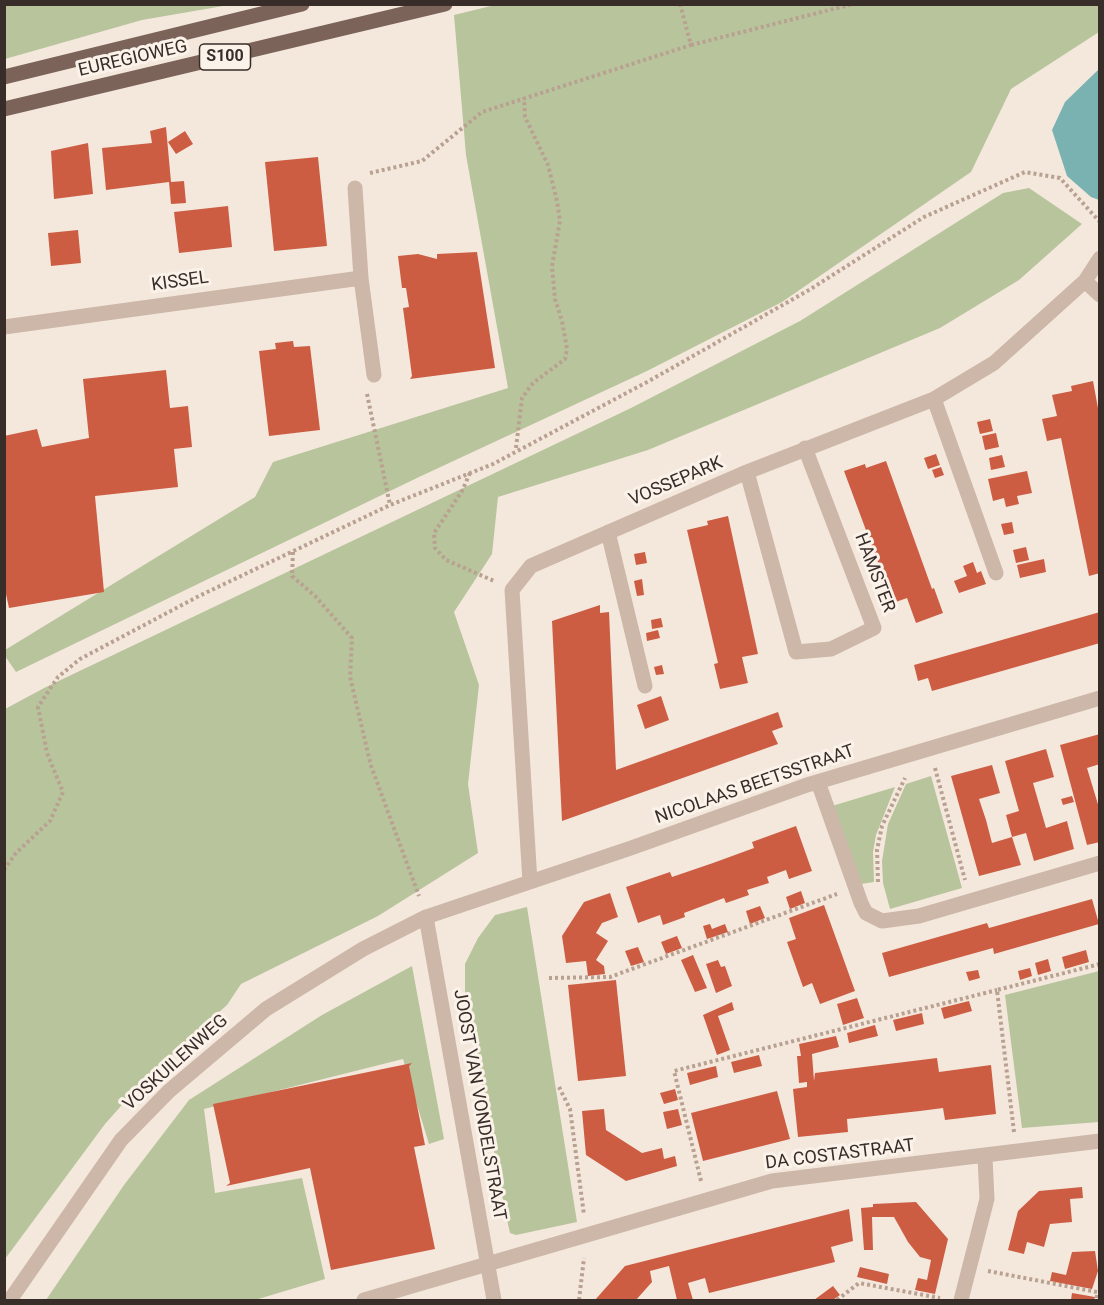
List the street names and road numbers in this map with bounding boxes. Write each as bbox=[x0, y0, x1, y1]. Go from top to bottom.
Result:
street label: EUREGIOWEG bbox=[76, 36, 190, 82]
road number: S100 bbox=[200, 44, 250, 70]
street label: KISSEL bbox=[150, 267, 210, 297]
street label: VOSSEPARK bbox=[626, 453, 726, 511]
street label: HAMSTER bbox=[849, 530, 899, 616]
street label: NICOLAAS BEETSSTRAAT bbox=[653, 741, 857, 829]
street label: JOOST VAN VONDELSTRAAT bbox=[448, 988, 510, 1222]
street label: VOSKUILENWEG bbox=[119, 1010, 233, 1116]
street label: DA COSTASTRAAT bbox=[764, 1135, 916, 1175]

